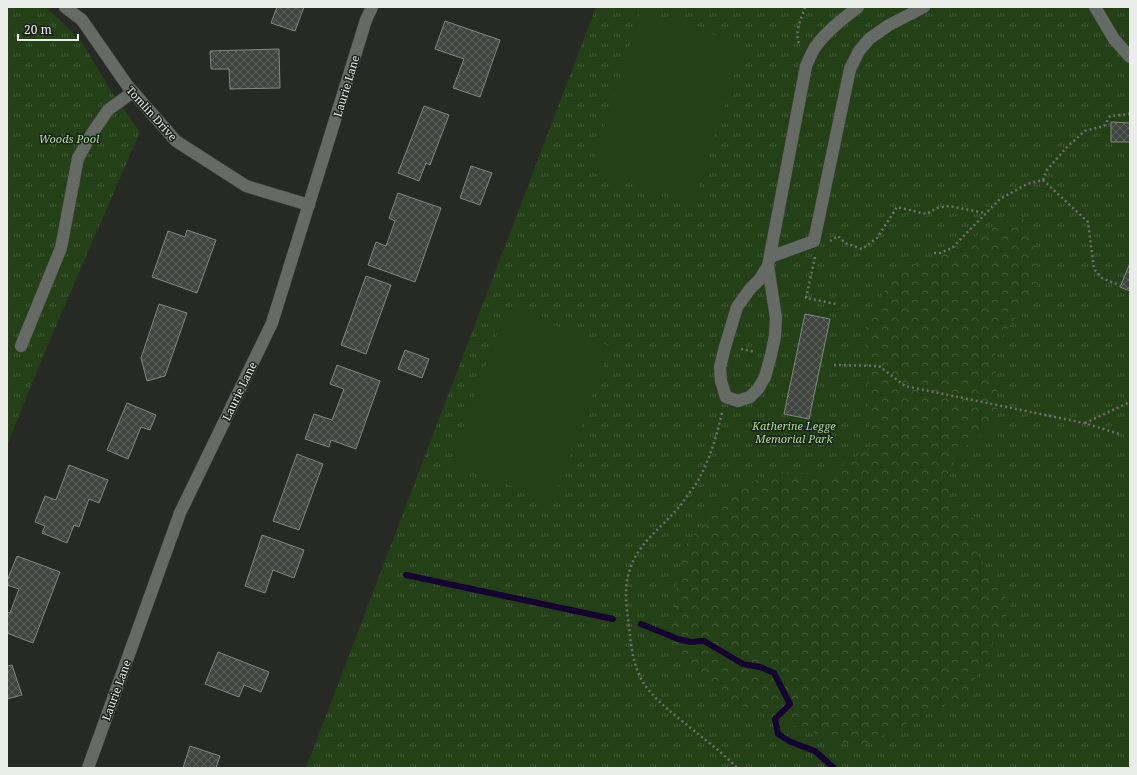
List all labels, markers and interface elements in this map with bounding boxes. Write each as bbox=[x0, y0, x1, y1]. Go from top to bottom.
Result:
scale bar bbox=[18, 16, 78, 42]
text: 20 m bbox=[24, 21, 52, 38]
street label: Laurie Lane bbox=[330, 53, 362, 119]
street label: Tomlin Drive bbox=[123, 82, 181, 144]
park label: Woods Pool bbox=[39, 131, 100, 146]
street label: Laurie Lane bbox=[218, 359, 260, 423]
park label: Katherine Legge Memorial Park bbox=[751, 418, 836, 446]
street label: Laurie Lane bbox=[98, 657, 134, 722]

